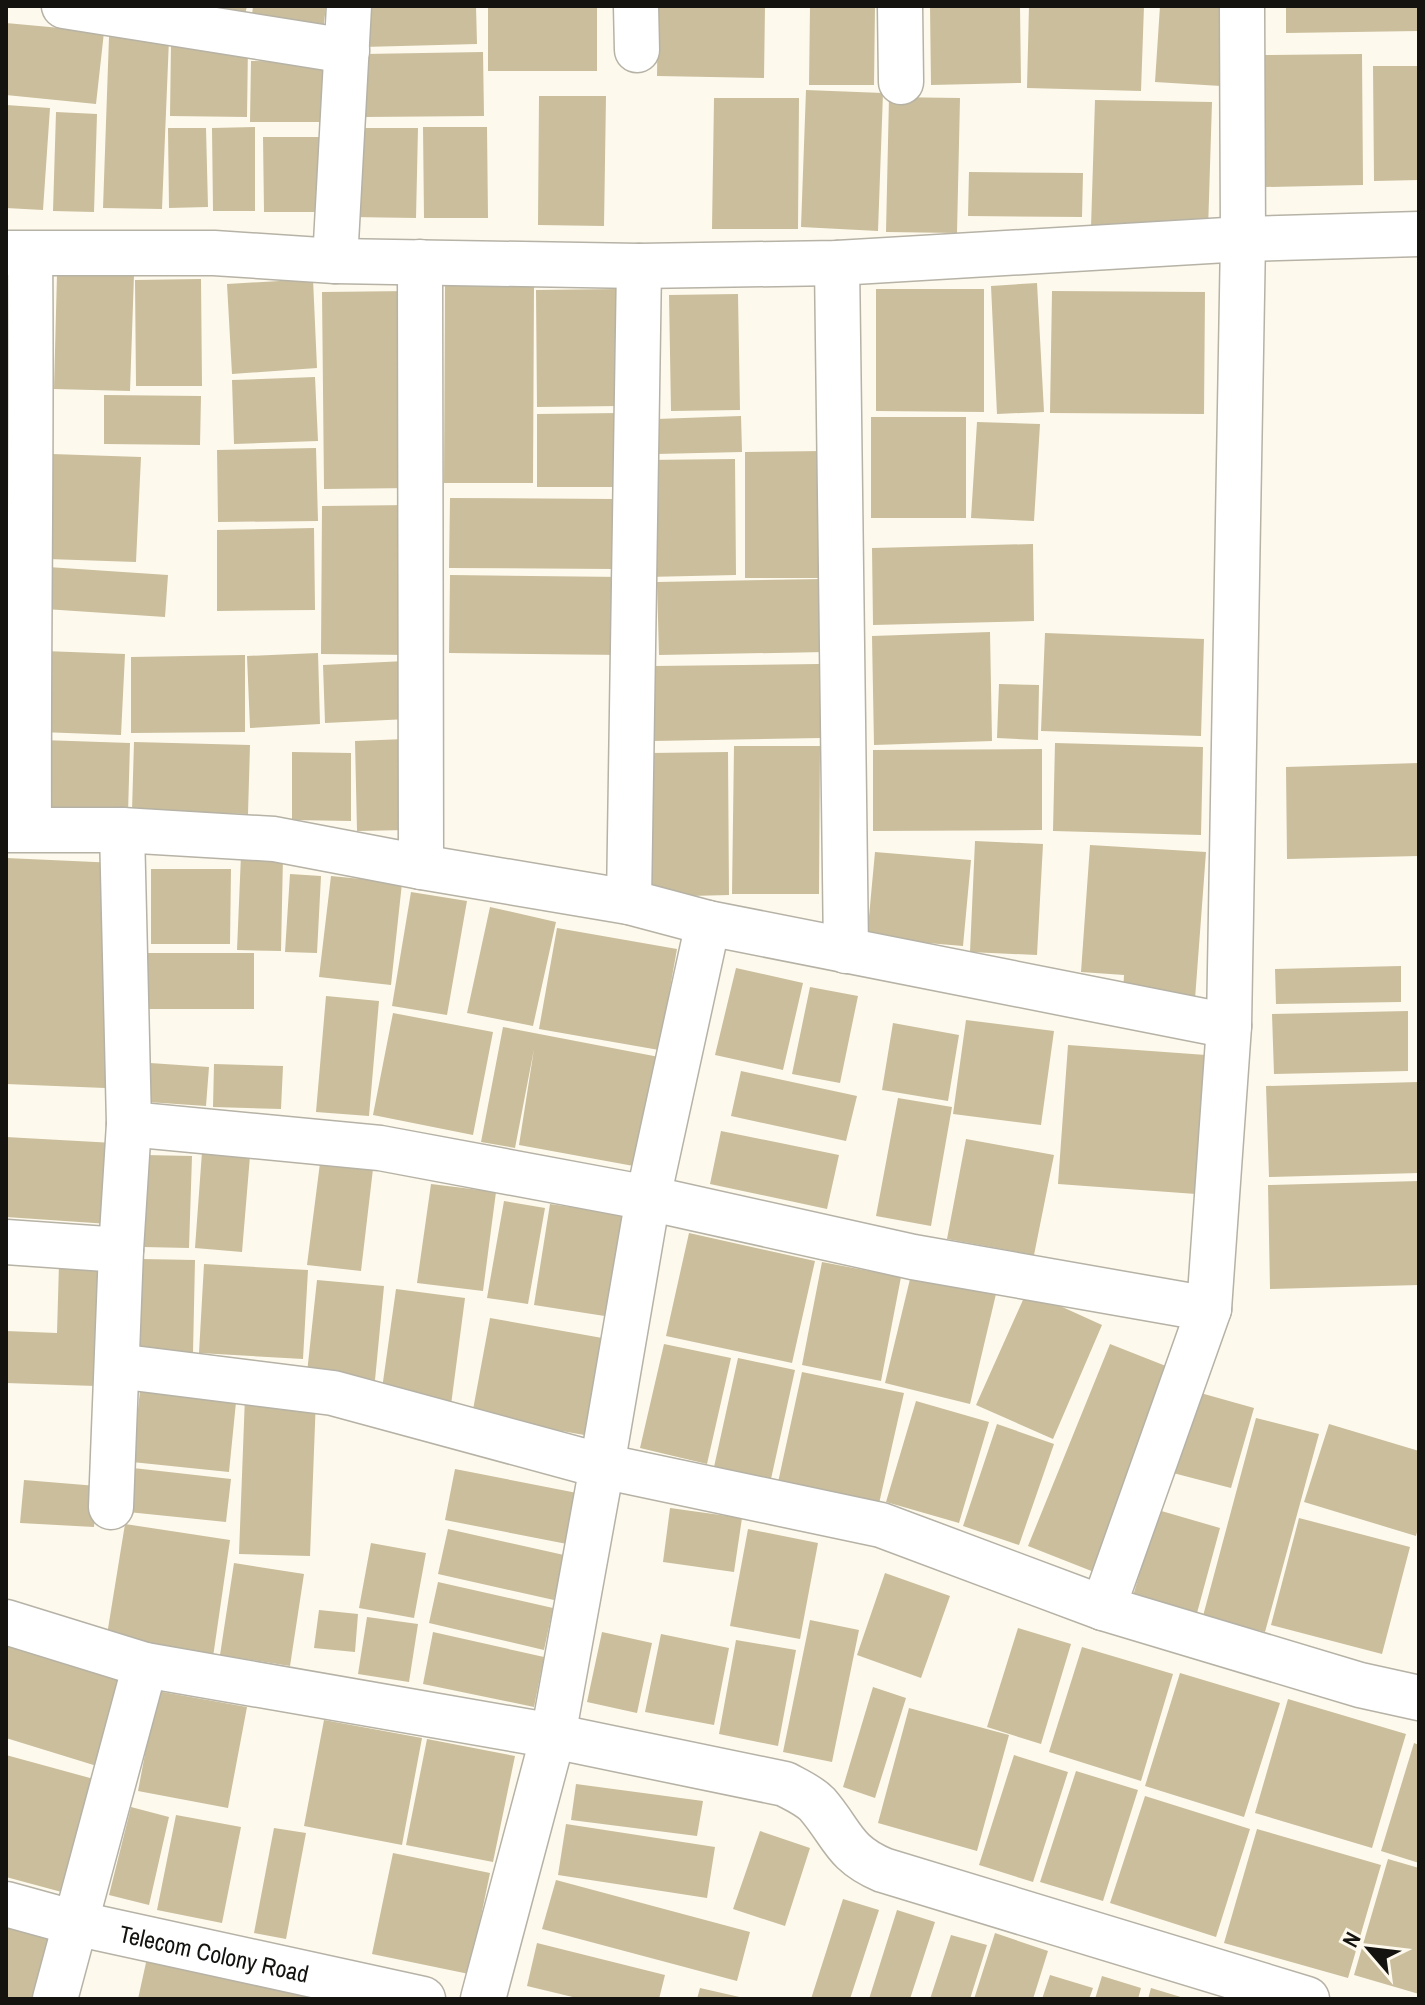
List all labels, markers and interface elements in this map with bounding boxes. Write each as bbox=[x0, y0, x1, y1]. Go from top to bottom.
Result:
north arrow bbox=[1329, 1909, 1409, 1989]
street label: Telecom Colony Road bbox=[117, 1917, 312, 1990]
text: N bbox=[1335, 1927, 1368, 1952]

